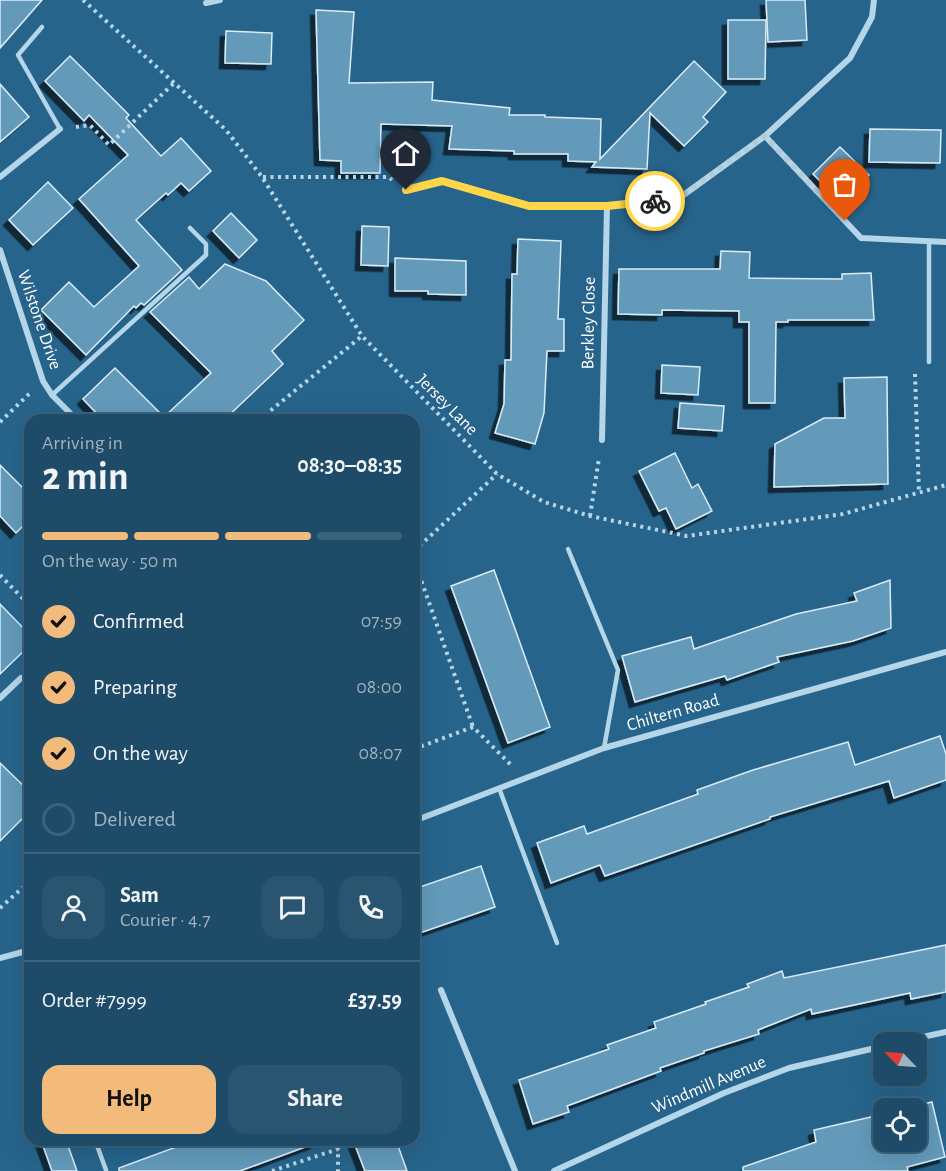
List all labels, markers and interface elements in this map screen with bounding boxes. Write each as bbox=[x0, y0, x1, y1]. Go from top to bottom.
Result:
pin bbox=[380, 128, 431, 190]
icon: home bbox=[389, 137, 422, 170]
pin bbox=[819, 159, 870, 221]
icon: bag bbox=[828, 168, 861, 201]
courier bbox=[625, 171, 685, 231]
icon: bike bbox=[639, 185, 672, 218]
street label: Wilstone Drive bbox=[14, 268, 64, 372]
street label: Berkley Close bbox=[579, 276, 599, 370]
street label: Jersey Lane bbox=[413, 371, 481, 439]
text: Arriving in bbox=[42, 433, 123, 453]
text: 08:30–08:35 bbox=[297, 454, 402, 476]
text: 2 min bbox=[42, 458, 129, 497]
text: On the way · 50 m bbox=[42, 551, 178, 571]
icon: check bbox=[42, 605, 75, 638]
text: Confirmed bbox=[93, 610, 184, 632]
text: 07:59 bbox=[361, 611, 402, 631]
icon: check bbox=[42, 671, 75, 704]
text: Preparing bbox=[93, 676, 177, 698]
text: 08:00 bbox=[356, 677, 402, 697]
street label: Chiltern Road bbox=[625, 691, 721, 735]
icon: check bbox=[42, 737, 75, 770]
text: On the way bbox=[93, 742, 188, 764]
text: 08:07 bbox=[358, 743, 402, 763]
text: Delivered bbox=[93, 808, 176, 830]
button: person bbox=[42, 876, 105, 939]
button: chat bbox=[261, 876, 324, 939]
button: phone bbox=[339, 876, 402, 939]
text: Sam bbox=[120, 884, 159, 906]
text: Courier · 4.7 bbox=[120, 910, 211, 930]
text: Order #7999 bbox=[42, 989, 147, 1011]
text: £37.59 bbox=[348, 989, 402, 1011]
north arrow bbox=[873, 1032, 927, 1086]
map controls bbox=[873, 1032, 927, 1152]
street label: Windmill Avenue bbox=[649, 1053, 769, 1117]
button: Help bbox=[42, 1065, 216, 1134]
button: Share bbox=[228, 1065, 402, 1134]
button: locate bbox=[873, 1098, 927, 1152]

